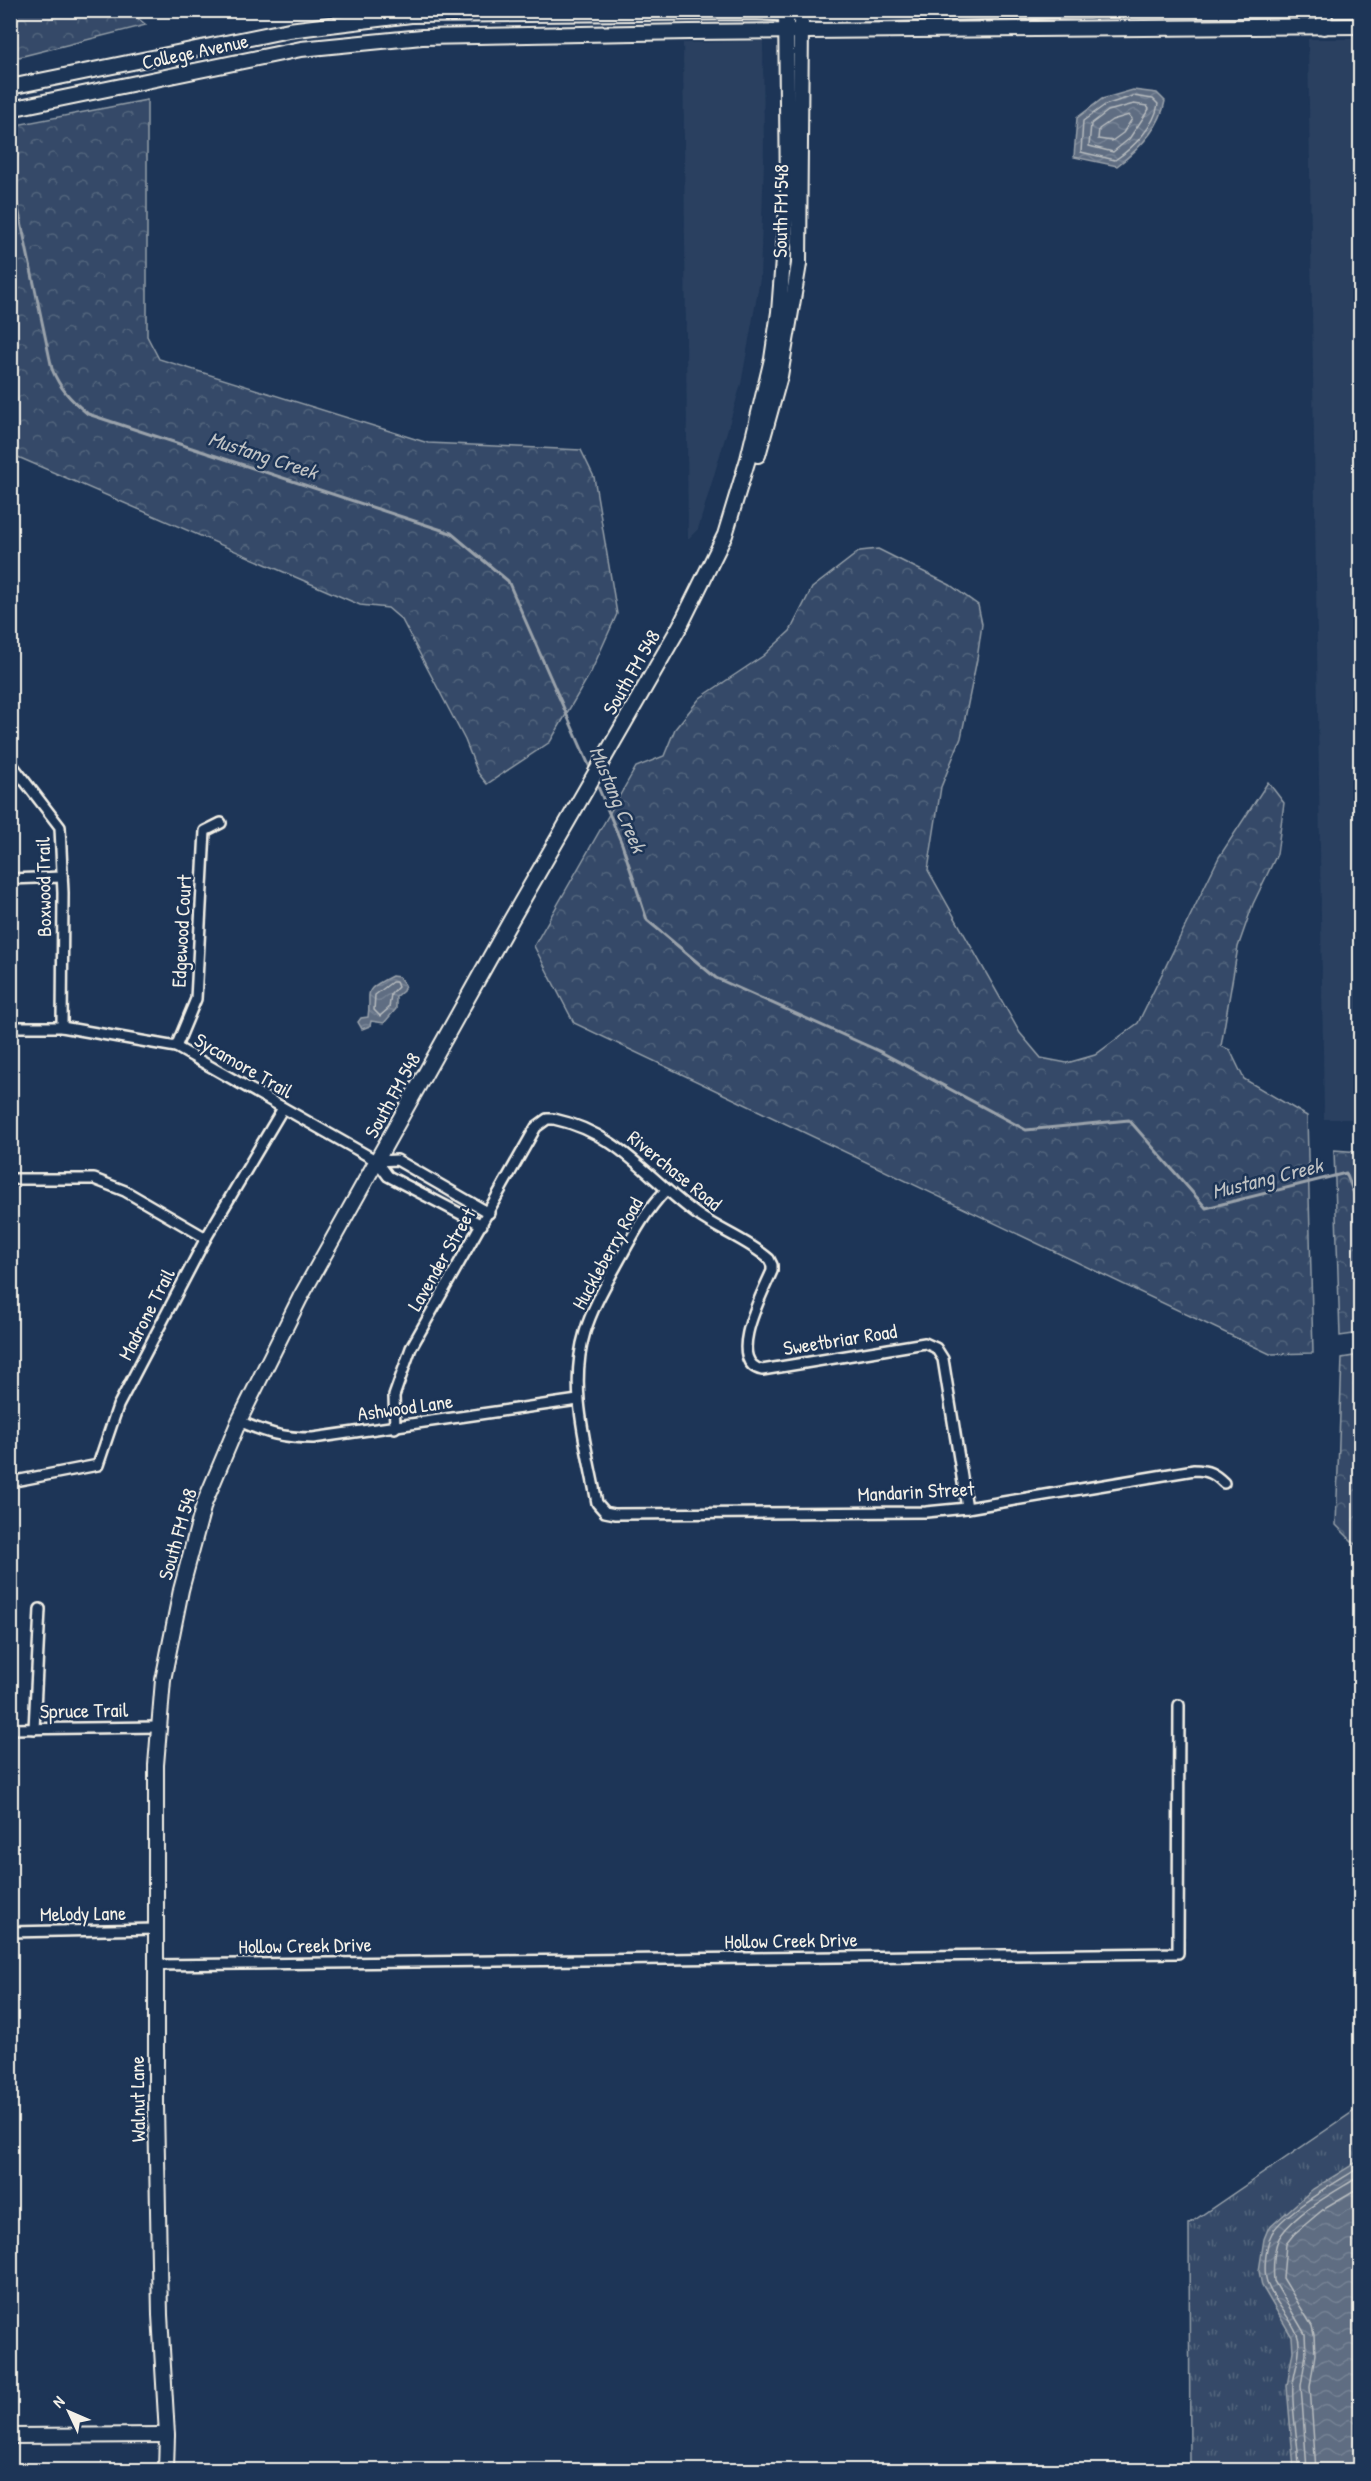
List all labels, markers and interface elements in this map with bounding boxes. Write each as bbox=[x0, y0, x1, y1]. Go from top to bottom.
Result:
street label: College Avenue bbox=[139, 27, 251, 75]
street label: South FM 548 bbox=[766, 164, 794, 258]
water label: Mustang Creek bbox=[205, 424, 323, 487]
street label: South FM 548 bbox=[596, 625, 666, 719]
water label: Mustang Creek bbox=[583, 741, 654, 859]
street label: Boxwood Trail bbox=[29, 836, 57, 937]
street label: Edgewood Court bbox=[165, 873, 197, 988]
street label: Sycamore Trail bbox=[190, 1026, 299, 1104]
street label: South FM 548 bbox=[357, 1047, 427, 1143]
street label: Riverchase Road bbox=[622, 1124, 728, 1217]
water label: Mustang Creek bbox=[1209, 1150, 1328, 1206]
street label: Huckleberry Road bbox=[565, 1192, 649, 1314]
street label: Lavender Street bbox=[401, 1202, 482, 1316]
street label: Madrone Trail bbox=[111, 1263, 181, 1365]
street label: Sweetbriar Road bbox=[781, 1317, 899, 1361]
street label: Ashwood Lane bbox=[356, 1387, 454, 1427]
street label: Mandarin Street bbox=[857, 1474, 976, 1508]
street label: South FM 548 bbox=[151, 1485, 203, 1583]
street label: Spruce Trail bbox=[40, 1696, 129, 1724]
street label: Melody Lane bbox=[40, 1899, 126, 1927]
street label: Hollow Creek Drive bbox=[724, 1925, 858, 1955]
street label: Hollow Creek Drive bbox=[238, 1930, 372, 1960]
street label: Walnut Lane bbox=[123, 2056, 151, 2142]
north arrow bbox=[39, 2382, 99, 2442]
text: N bbox=[47, 2391, 69, 2412]

